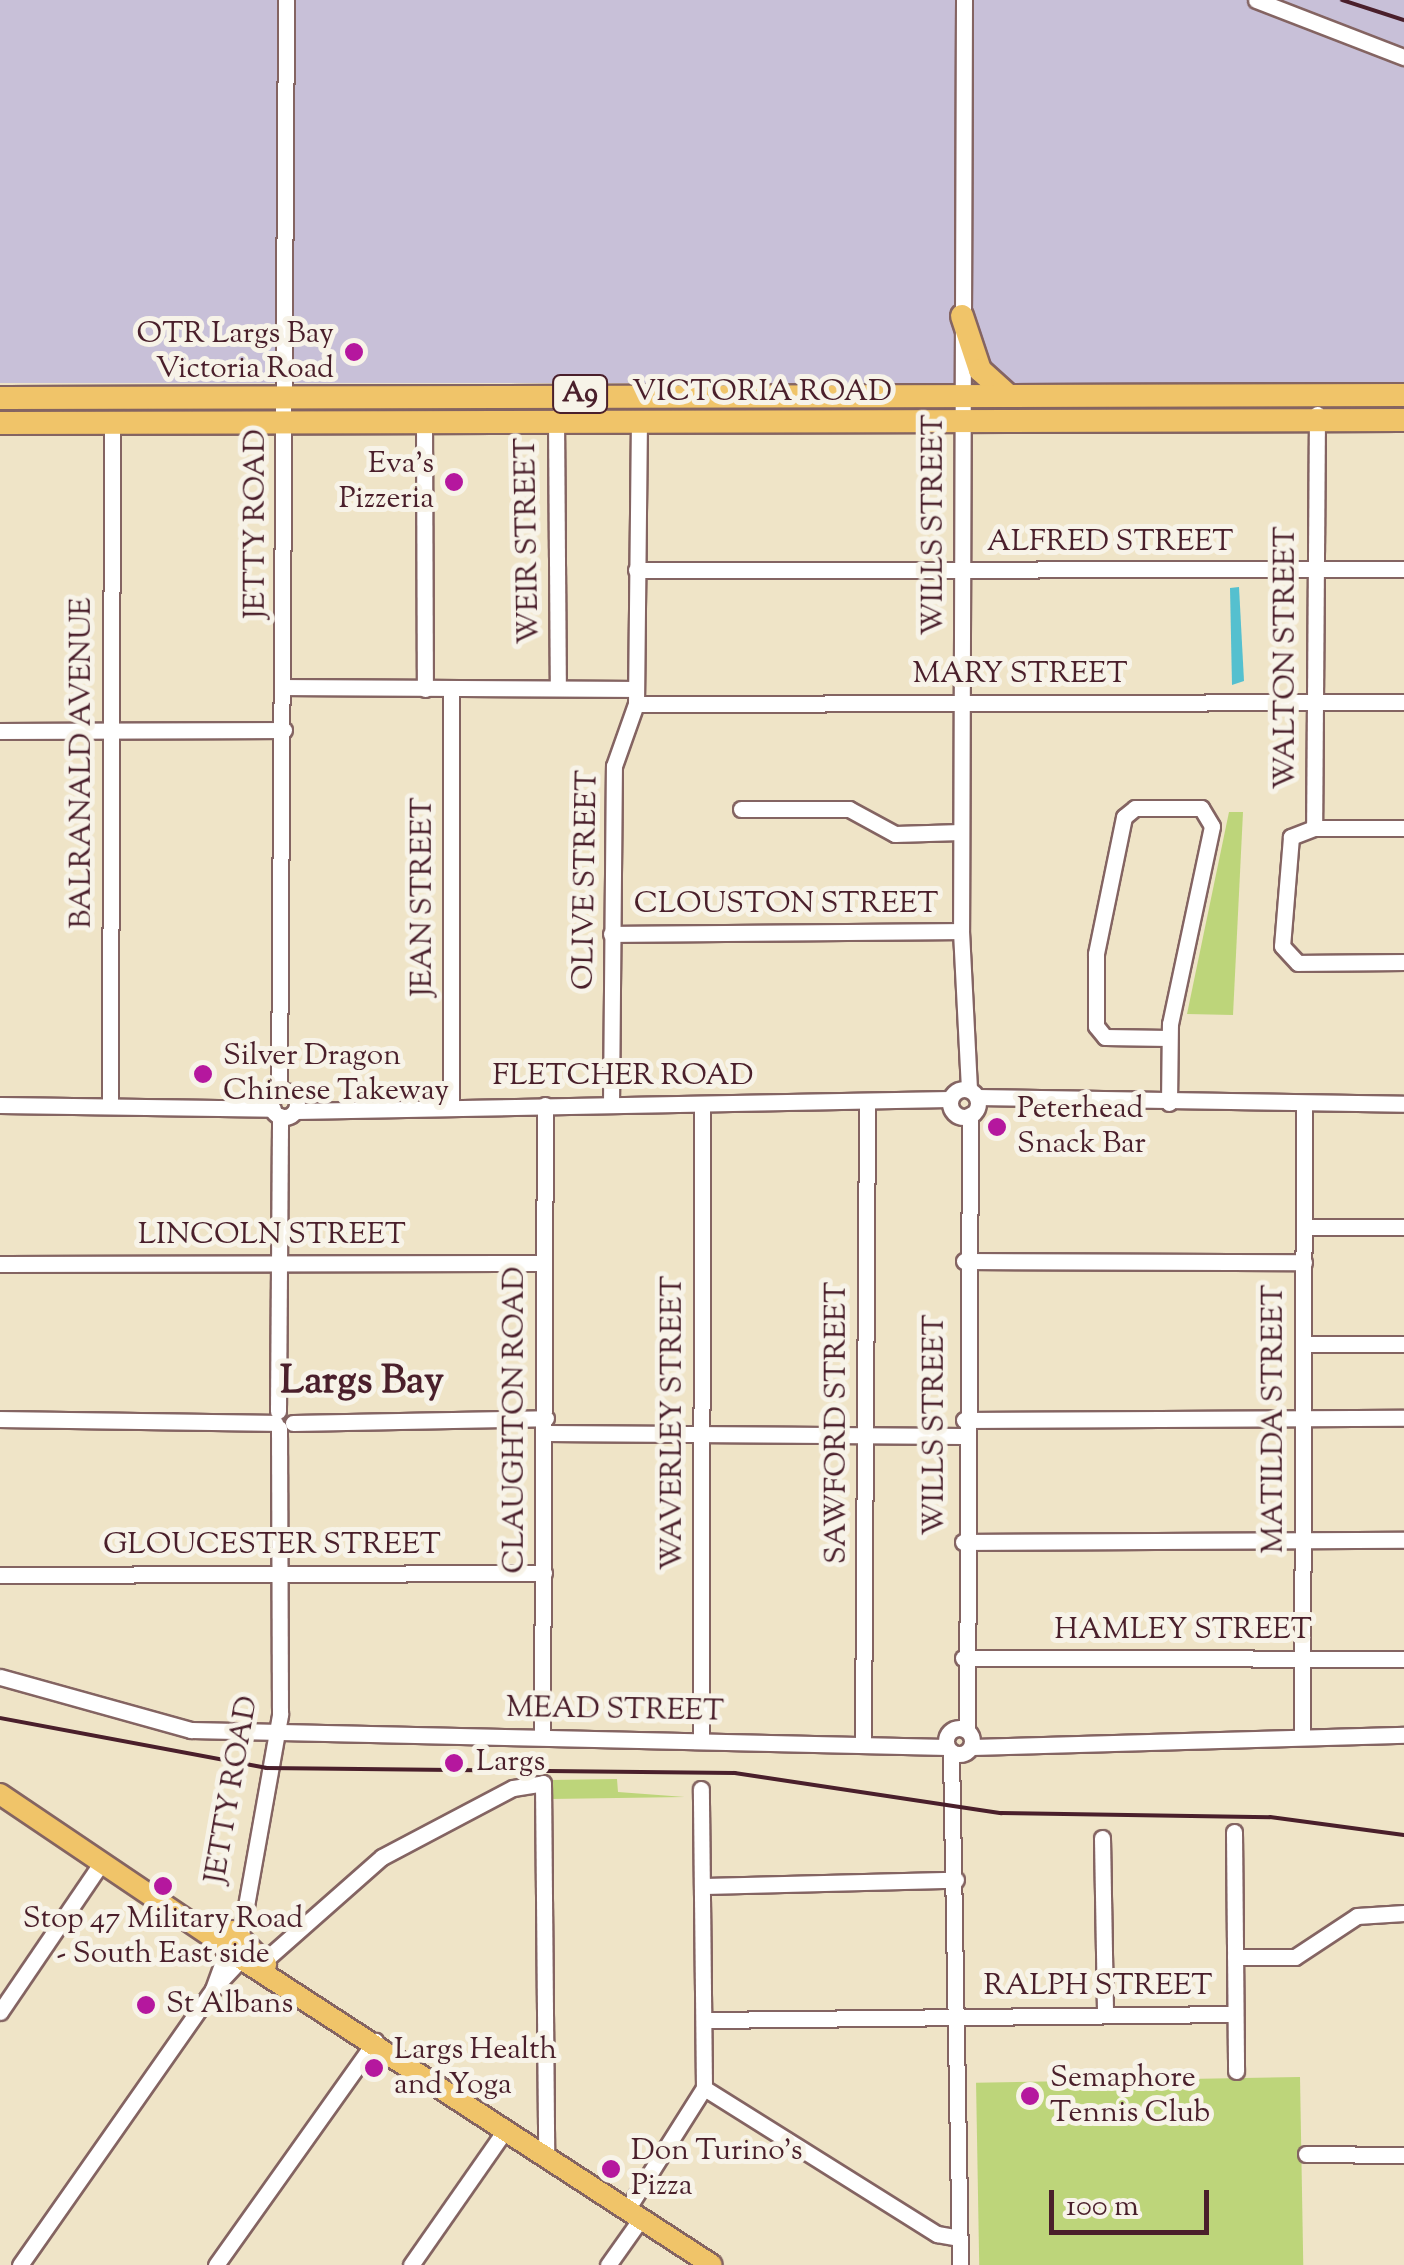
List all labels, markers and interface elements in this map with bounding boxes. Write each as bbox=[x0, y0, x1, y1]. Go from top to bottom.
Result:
place label: OTR Largs Bay Victoria Road bbox=[137, 317, 334, 388]
marker: OTR Largs Bay Victoria Road bbox=[343, 341, 365, 363]
road number: A9 bbox=[550, 371, 610, 417]
street label: VICTORIA ROAD bbox=[632, 375, 892, 411]
street label: WILLS STREET bbox=[917, 414, 953, 636]
street label: JETTY ROAD bbox=[239, 429, 275, 619]
street label: WEIR STREET bbox=[509, 437, 549, 645]
place label: Eva's Pizzeria bbox=[339, 447, 434, 518]
marker: Eva's Pizzeria bbox=[443, 471, 465, 493]
street label: ALFRED STREET bbox=[987, 525, 1233, 561]
street label: WALTON STREET bbox=[1269, 526, 1305, 790]
street label: BALRANALD AVENUE bbox=[65, 597, 101, 929]
street label: MARY STREET bbox=[912, 657, 1128, 693]
street label: OLIVE STREET bbox=[567, 770, 607, 990]
street label: JEAN STREET bbox=[406, 797, 442, 997]
street label: CLOUSTON STREET bbox=[634, 887, 938, 923]
place label: Silver Dragon Chinese Takeway bbox=[223, 1039, 449, 1110]
street label: FLETCHER ROAD bbox=[493, 1059, 753, 1095]
marker: Silver Dragon Chinese Takeway bbox=[192, 1063, 214, 1085]
place label: Peterhead Snack Bar bbox=[1017, 1092, 1146, 1162]
marker: Peterhead Snack Bar bbox=[986, 1116, 1008, 1138]
street label: LINCOLN STREET bbox=[138, 1218, 406, 1254]
street label: CLAUGHTON ROAD bbox=[498, 1266, 534, 1574]
street label: WAVERLEY STREET bbox=[656, 1276, 692, 1570]
street label: SAWFORD STREET bbox=[820, 1282, 856, 1564]
street label: MATILDA STREET bbox=[1257, 1284, 1293, 1554]
street label: WILLS STREET bbox=[918, 1314, 954, 1536]
district label: Largs Bay bbox=[280, 1359, 444, 1407]
street label: GLOUCESTER STREET bbox=[103, 1528, 441, 1564]
street label: HAMLEY STREET bbox=[1054, 1613, 1312, 1649]
street label: MEAD STREET bbox=[506, 1691, 724, 1731]
street label: JETTY ROAD bbox=[199, 1693, 267, 1887]
place label: Largs bbox=[476, 1745, 545, 1781]
marker: Largs bbox=[441, 1750, 467, 1776]
marker: Stop 47 Military Road - South East side bbox=[152, 1875, 174, 1897]
place label: Stop 47 Military Road - South East side bbox=[23, 1902, 303, 1972]
street label: RALPH STREET bbox=[984, 1969, 1212, 2005]
place label: St Albans bbox=[166, 1987, 293, 2023]
marker: St Albans bbox=[135, 1994, 157, 2016]
place label: Largs Health and Yoga bbox=[394, 2033, 557, 2104]
marker: Largs Health and Yoga bbox=[363, 2057, 385, 2079]
place label: Semaphore Tennis Club bbox=[1050, 2061, 1210, 2132]
marker: Semaphore Tennis Club bbox=[1019, 2085, 1041, 2107]
place label: Don Turino's Pizza bbox=[631, 2134, 803, 2204]
marker: Don Turino's Pizza bbox=[600, 2158, 622, 2180]
scale bar bbox=[1054, 2170, 1214, 2232]
text: 100 m bbox=[1066, 2186, 1139, 2229]

